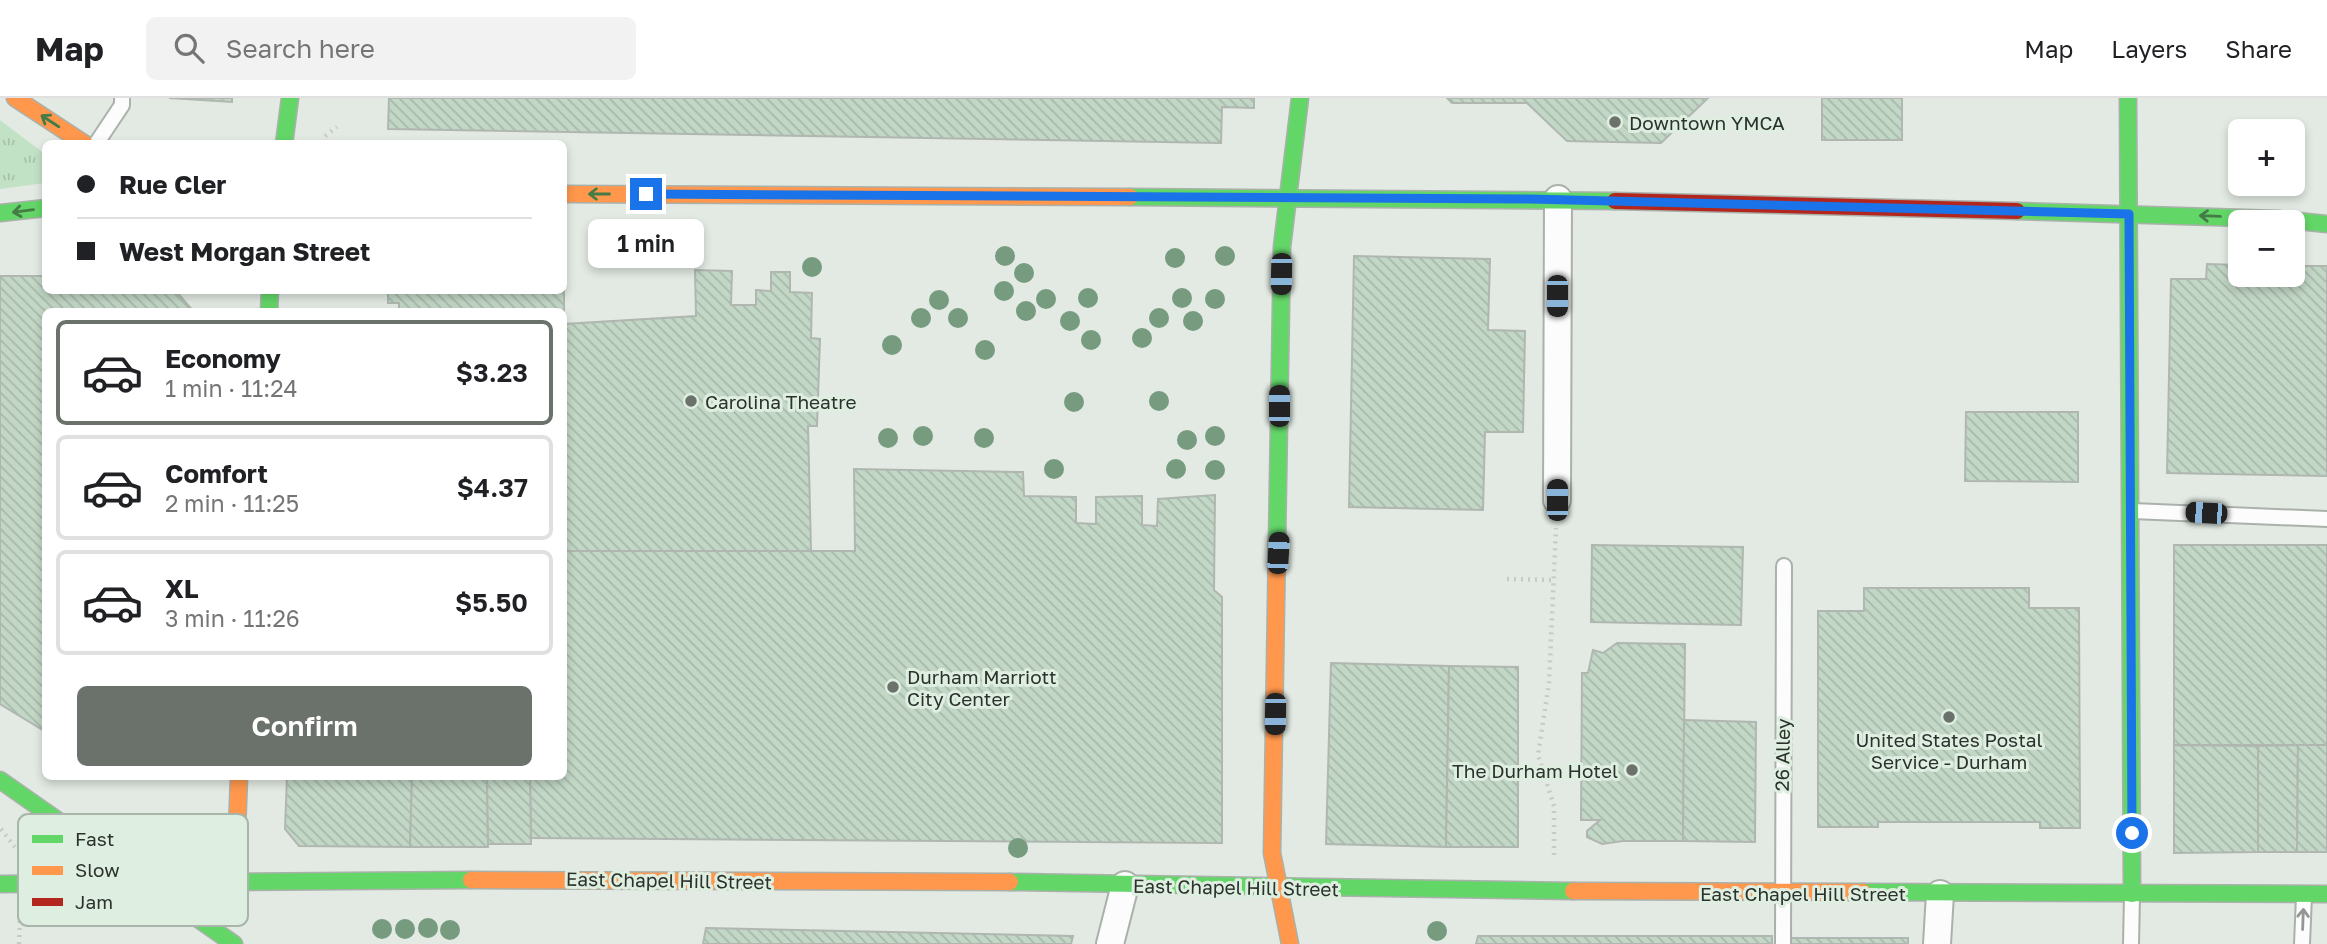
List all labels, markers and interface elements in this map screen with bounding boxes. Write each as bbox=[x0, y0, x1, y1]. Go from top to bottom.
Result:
search box bbox=[146, 17, 636, 80]
text: Map bbox=[35, 29, 104, 68]
icon: search bbox=[170, 29, 208, 67]
text: Search here bbox=[226, 33, 375, 64]
text: Map bbox=[2024, 34, 2073, 63]
text: Layers bbox=[2111, 34, 2187, 63]
text: Share bbox=[2225, 34, 2292, 63]
place label: Downtown YMCA bbox=[1629, 111, 1785, 134]
one-way arrow bbox=[41, 113, 61, 127]
marker: Downtown YMCA bbox=[1607, 114, 1623, 130]
map controls bbox=[2228, 119, 2305, 287]
button: + bbox=[2228, 119, 2305, 196]
text: Rue Cler bbox=[119, 169, 227, 200]
route end bbox=[630, 178, 662, 210]
one-way arrow bbox=[588, 187, 611, 201]
one-way arrow bbox=[12, 204, 35, 217]
one-way arrow bbox=[2199, 210, 2222, 223]
button: − bbox=[2228, 210, 2305, 287]
callout: 1 min bbox=[588, 218, 704, 268]
text: 1 min bbox=[617, 229, 675, 257]
text: West Morgan Street bbox=[119, 236, 370, 267]
car bbox=[1271, 253, 1292, 295]
car bbox=[1547, 275, 1568, 317]
icon: car bbox=[81, 341, 144, 404]
text: Economy bbox=[165, 343, 281, 374]
text: $3.23 bbox=[456, 357, 528, 388]
text: 1 min · 11:24 bbox=[165, 374, 298, 402]
car bbox=[1269, 385, 1290, 427]
place label: Carolina Theatre bbox=[705, 390, 857, 413]
marker: Carolina Theatre bbox=[683, 393, 699, 409]
icon: car bbox=[81, 456, 144, 519]
text: Comfort bbox=[165, 458, 268, 489]
text: $4.37 bbox=[457, 472, 528, 503]
car bbox=[1547, 479, 1568, 521]
text: 2 min · 11:25 bbox=[165, 489, 299, 517]
car bbox=[2185, 501, 2228, 525]
car bbox=[1267, 531, 1290, 575]
icon: car bbox=[81, 571, 144, 634]
text: XL bbox=[165, 573, 199, 604]
text: $5.50 bbox=[455, 587, 528, 618]
text: 3 min · 11:26 bbox=[165, 604, 300, 632]
place label: Durham Marriott City Center bbox=[907, 665, 1057, 710]
marker: Durham Marriott City Center bbox=[885, 679, 901, 695]
button: Confirm bbox=[77, 686, 532, 766]
car bbox=[1265, 693, 1286, 735]
marker: United States Postal Service - Durham bbox=[1941, 709, 1957, 725]
street label: 26 Alley bbox=[1770, 718, 1794, 792]
place label: United States Postal Service - Durham bbox=[1855, 728, 2043, 773]
place label: The Durham Hotel bbox=[1452, 759, 1618, 782]
marker: The Durham Hotel bbox=[1624, 762, 1640, 778]
legend bbox=[18, 814, 248, 926]
route start bbox=[2116, 817, 2148, 849]
text: Fast bbox=[75, 827, 114, 850]
text: Slow bbox=[75, 858, 120, 881]
street label: East Chapel Hill Street bbox=[566, 867, 772, 893]
street label: East Chapel Hill Street bbox=[1133, 874, 1339, 900]
street label: East Chapel Hill Street bbox=[1700, 882, 1906, 905]
text: Jam bbox=[75, 890, 113, 913]
one-way arrow bbox=[2297, 908, 2310, 931]

